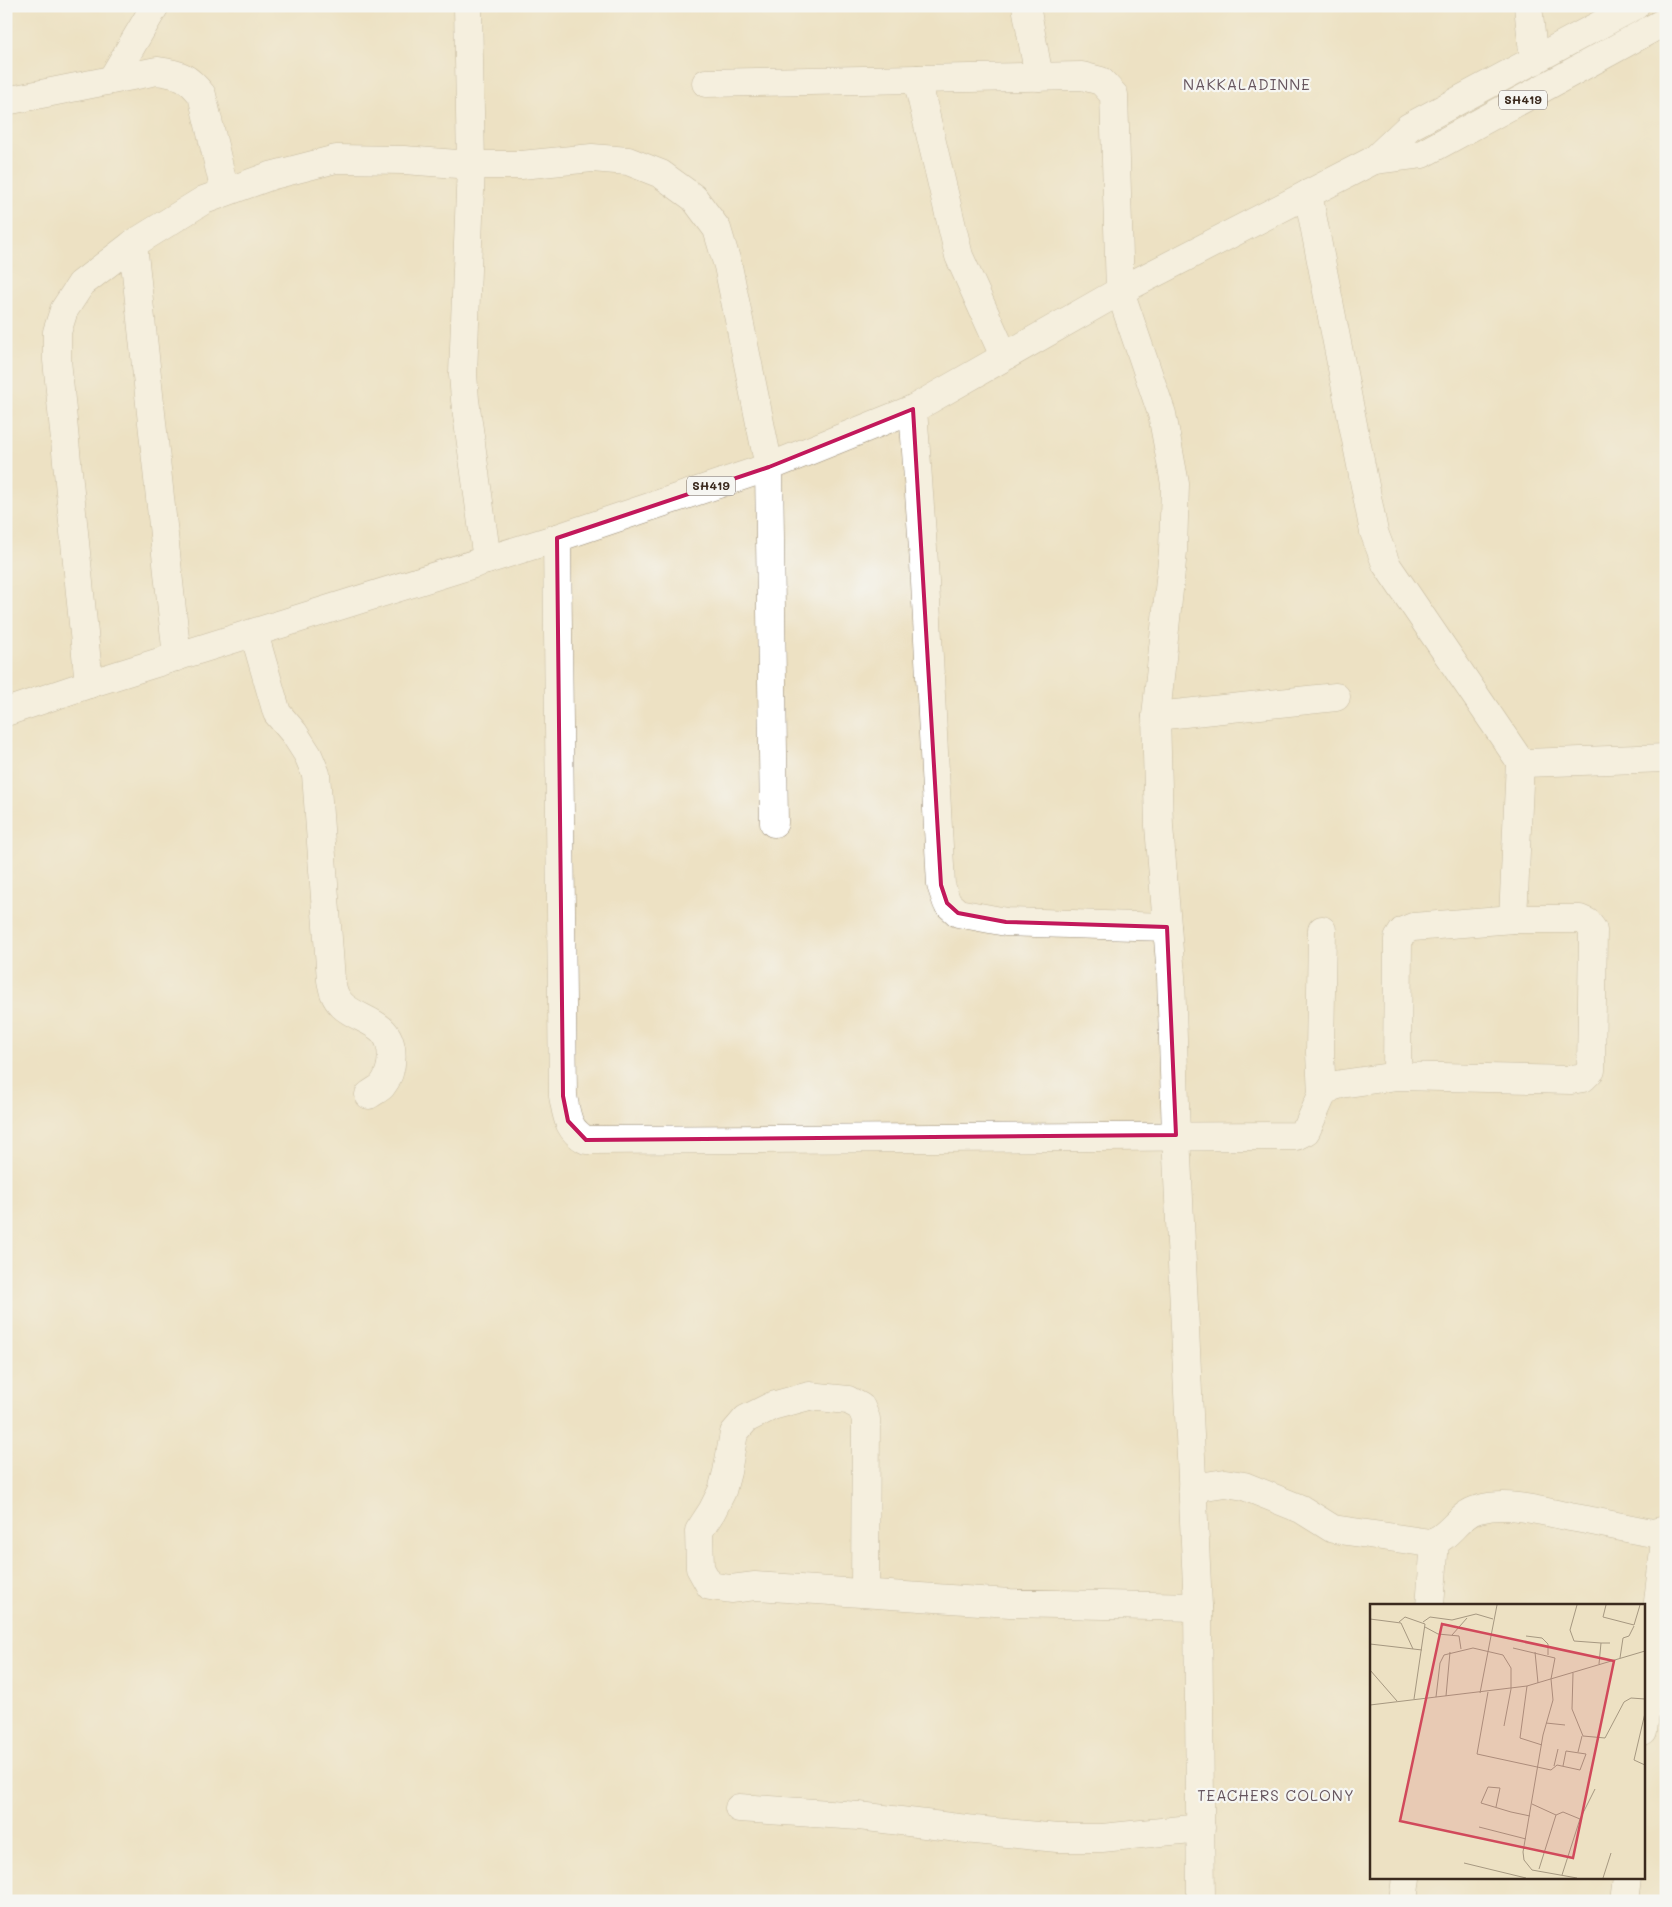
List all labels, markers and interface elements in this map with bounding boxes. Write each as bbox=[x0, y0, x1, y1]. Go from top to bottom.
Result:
district label: NAKKALADINNE bbox=[1183, 74, 1311, 94]
road number: SH419 bbox=[1499, 90, 1547, 110]
road number: SH419 bbox=[687, 476, 735, 496]
inset map bbox=[1370, 1604, 1644, 1880]
district label: TEACHERS COLONY bbox=[1197, 1785, 1355, 1805]

